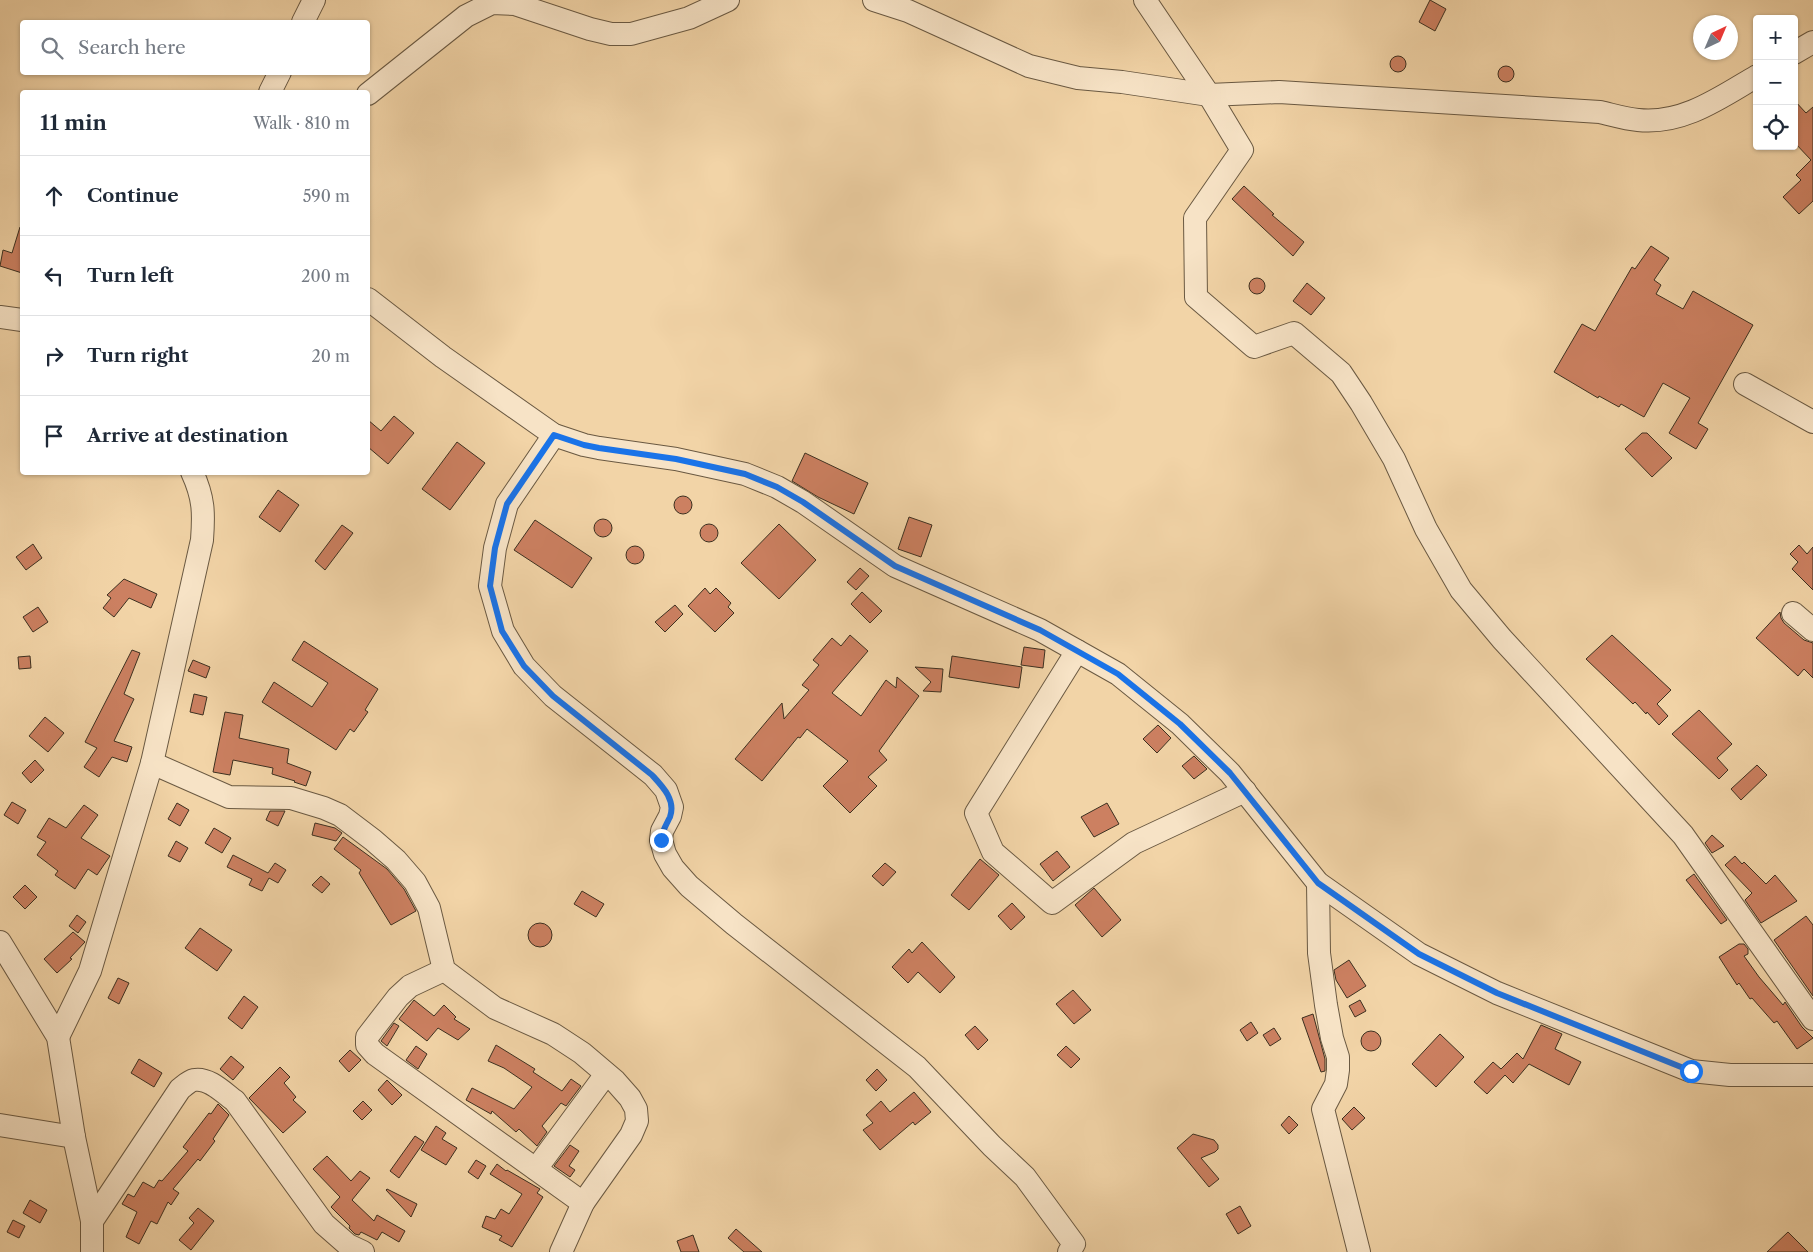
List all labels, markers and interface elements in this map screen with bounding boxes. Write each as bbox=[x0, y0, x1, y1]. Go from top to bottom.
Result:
north arrow bbox=[1693, 15, 1738, 60]
map controls bbox=[1753, 15, 1798, 150]
button: + bbox=[1753, 15, 1798, 60]
search box bbox=[20, 20, 370, 75]
icon: search bbox=[38, 34, 66, 62]
text: Search here bbox=[78, 36, 186, 59]
button: − bbox=[1753, 60, 1798, 105]
button: locate bbox=[1753, 105, 1798, 150]
text: 11 min bbox=[40, 110, 107, 135]
text: Walk · 810 m bbox=[253, 113, 350, 133]
icon: ahead bbox=[40, 182, 68, 210]
text: Continue bbox=[87, 184, 179, 207]
text: 590 m bbox=[303, 186, 350, 206]
icon: left bbox=[40, 262, 68, 290]
text: Turn left bbox=[87, 264, 174, 287]
text: 200 m bbox=[301, 266, 350, 286]
icon: right bbox=[40, 342, 68, 370]
text: Turn right bbox=[87, 344, 188, 367]
text: 20 m bbox=[311, 346, 350, 366]
icon: arrive bbox=[40, 422, 68, 450]
text: Arrive at destination bbox=[87, 424, 288, 447]
route end bbox=[650, 829, 673, 852]
route start bbox=[1680, 1060, 1703, 1083]

